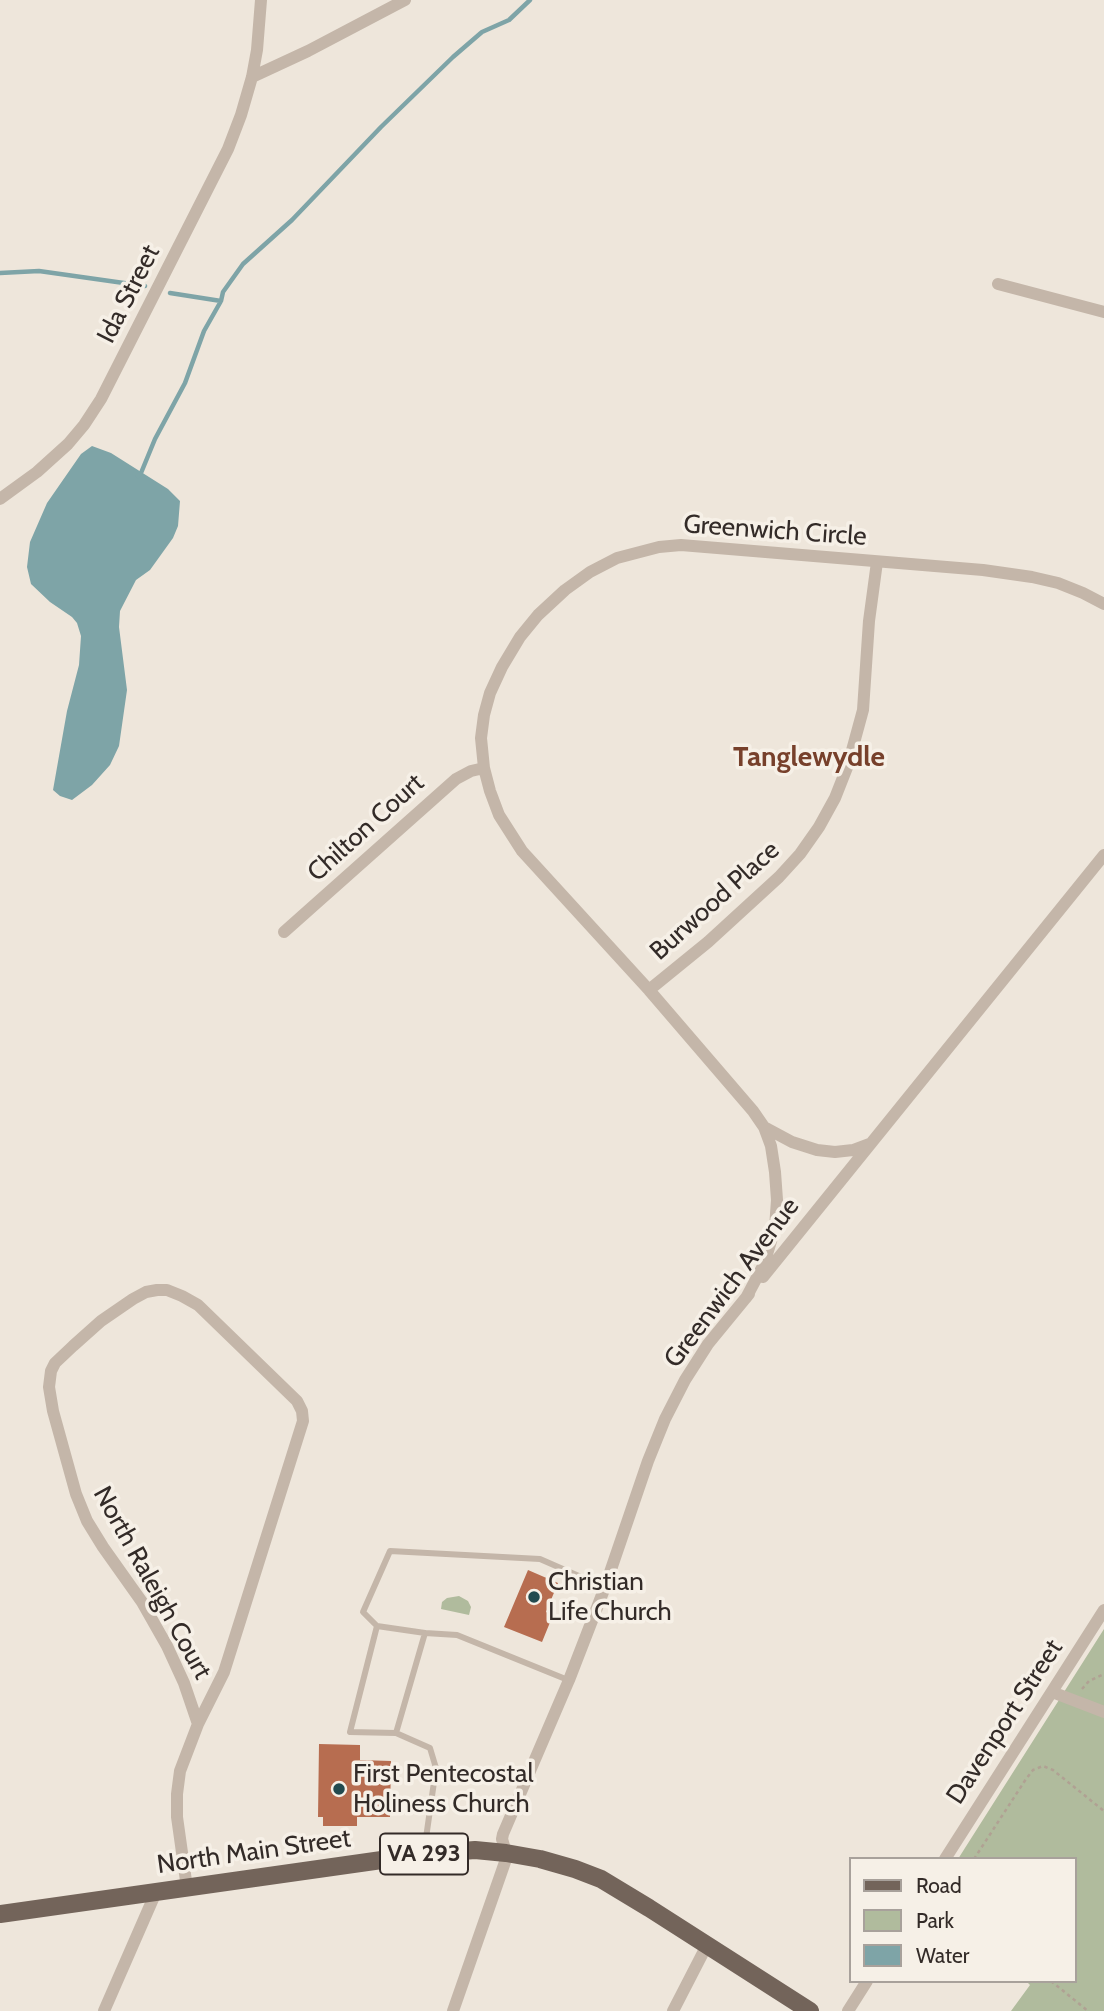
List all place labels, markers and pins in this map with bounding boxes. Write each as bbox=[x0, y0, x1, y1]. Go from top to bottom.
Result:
place label: Christian Life Church bbox=[548, 1566, 672, 1628]
marker: Christian Life Church bbox=[526, 1589, 542, 1605]
place label: First Pentecostal Holiness Church bbox=[353, 1758, 534, 1820]
marker: First Pentecostal Holiness Church bbox=[331, 1781, 347, 1797]

